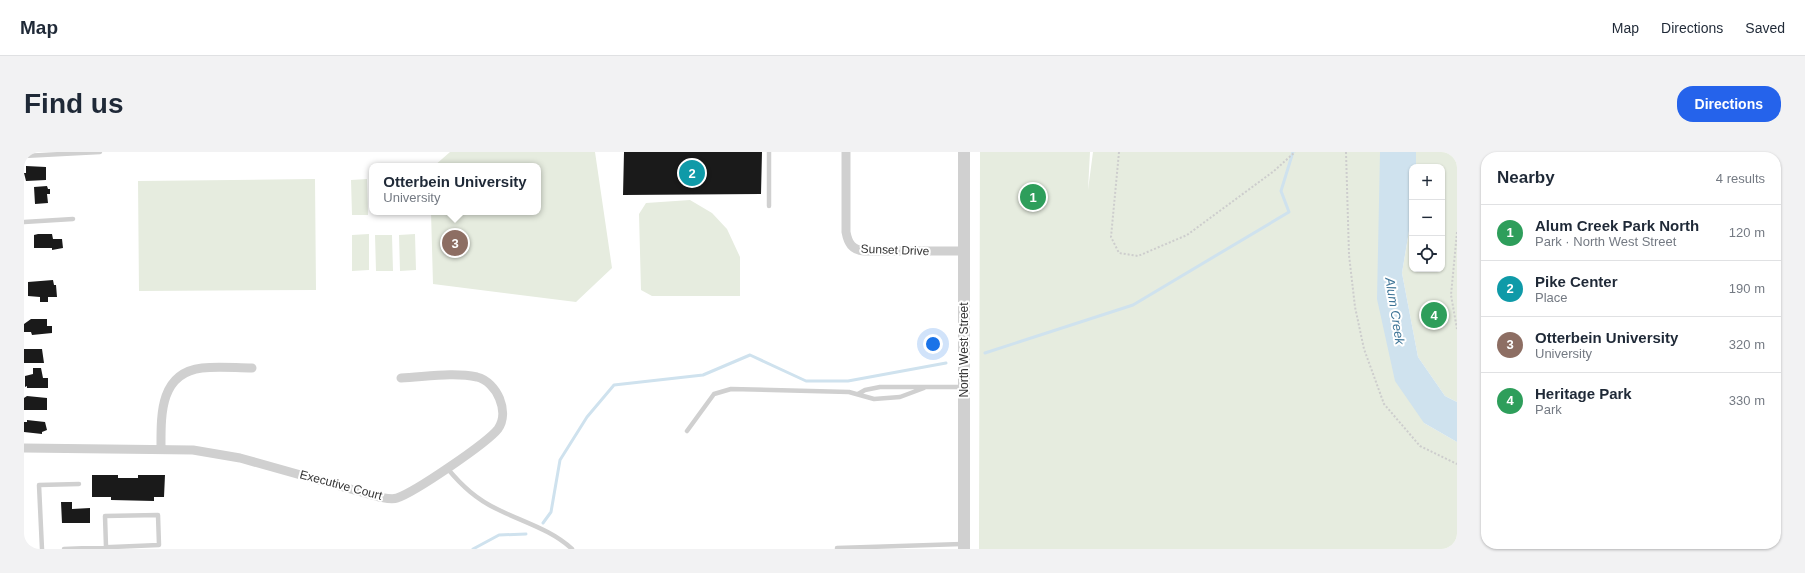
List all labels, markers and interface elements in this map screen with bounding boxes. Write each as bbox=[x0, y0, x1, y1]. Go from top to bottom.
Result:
text: Map bbox=[20, 17, 58, 38]
text: Map bbox=[1612, 20, 1639, 36]
text: Directions bbox=[1661, 20, 1723, 36]
text: Saved bbox=[1745, 20, 1785, 36]
button: Directions bbox=[1677, 86, 1781, 122]
text: Find us bbox=[24, 88, 124, 119]
pin: 2 bbox=[679, 158, 705, 188]
popup bbox=[369, 163, 541, 215]
map controls bbox=[1409, 164, 1445, 272]
button: + bbox=[1409, 164, 1445, 200]
text: Nearby bbox=[1497, 168, 1555, 187]
text: 4 results bbox=[1716, 171, 1765, 186]
text: Otterbein University bbox=[383, 173, 527, 190]
pin: 1 bbox=[1020, 182, 1046, 212]
text: University bbox=[383, 190, 440, 205]
button: − bbox=[1409, 200, 1445, 236]
text: Alum Creek Park North bbox=[1535, 217, 1699, 234]
text: 1 bbox=[1506, 225, 1514, 240]
text: 120 m bbox=[1729, 225, 1765, 240]
pin: 3 bbox=[442, 228, 468, 258]
text: Park · North West Street bbox=[1535, 234, 1676, 249]
button: locate bbox=[1409, 236, 1445, 272]
street label: Sunset Drive bbox=[860, 242, 930, 258]
text: Pike Center bbox=[1535, 273, 1618, 290]
water label: Alum Creek bbox=[1382, 275, 1408, 347]
text: 2 bbox=[1506, 281, 1514, 296]
text: 190 m bbox=[1729, 281, 1765, 296]
text: Place bbox=[1535, 290, 1568, 305]
pin: 4 bbox=[1421, 300, 1447, 330]
street label: North West Street bbox=[957, 302, 971, 398]
text: Otterbein University bbox=[1535, 329, 1678, 346]
your location bbox=[923, 334, 943, 354]
text: 3 bbox=[1506, 337, 1514, 352]
text: 320 m bbox=[1729, 337, 1765, 352]
text: University bbox=[1535, 346, 1592, 361]
text: Heritage Park bbox=[1535, 385, 1632, 402]
text: 4 bbox=[1506, 393, 1514, 408]
text: 330 m bbox=[1729, 393, 1765, 408]
text: Park bbox=[1535, 402, 1562, 417]
street label: Executive Court bbox=[298, 467, 384, 503]

